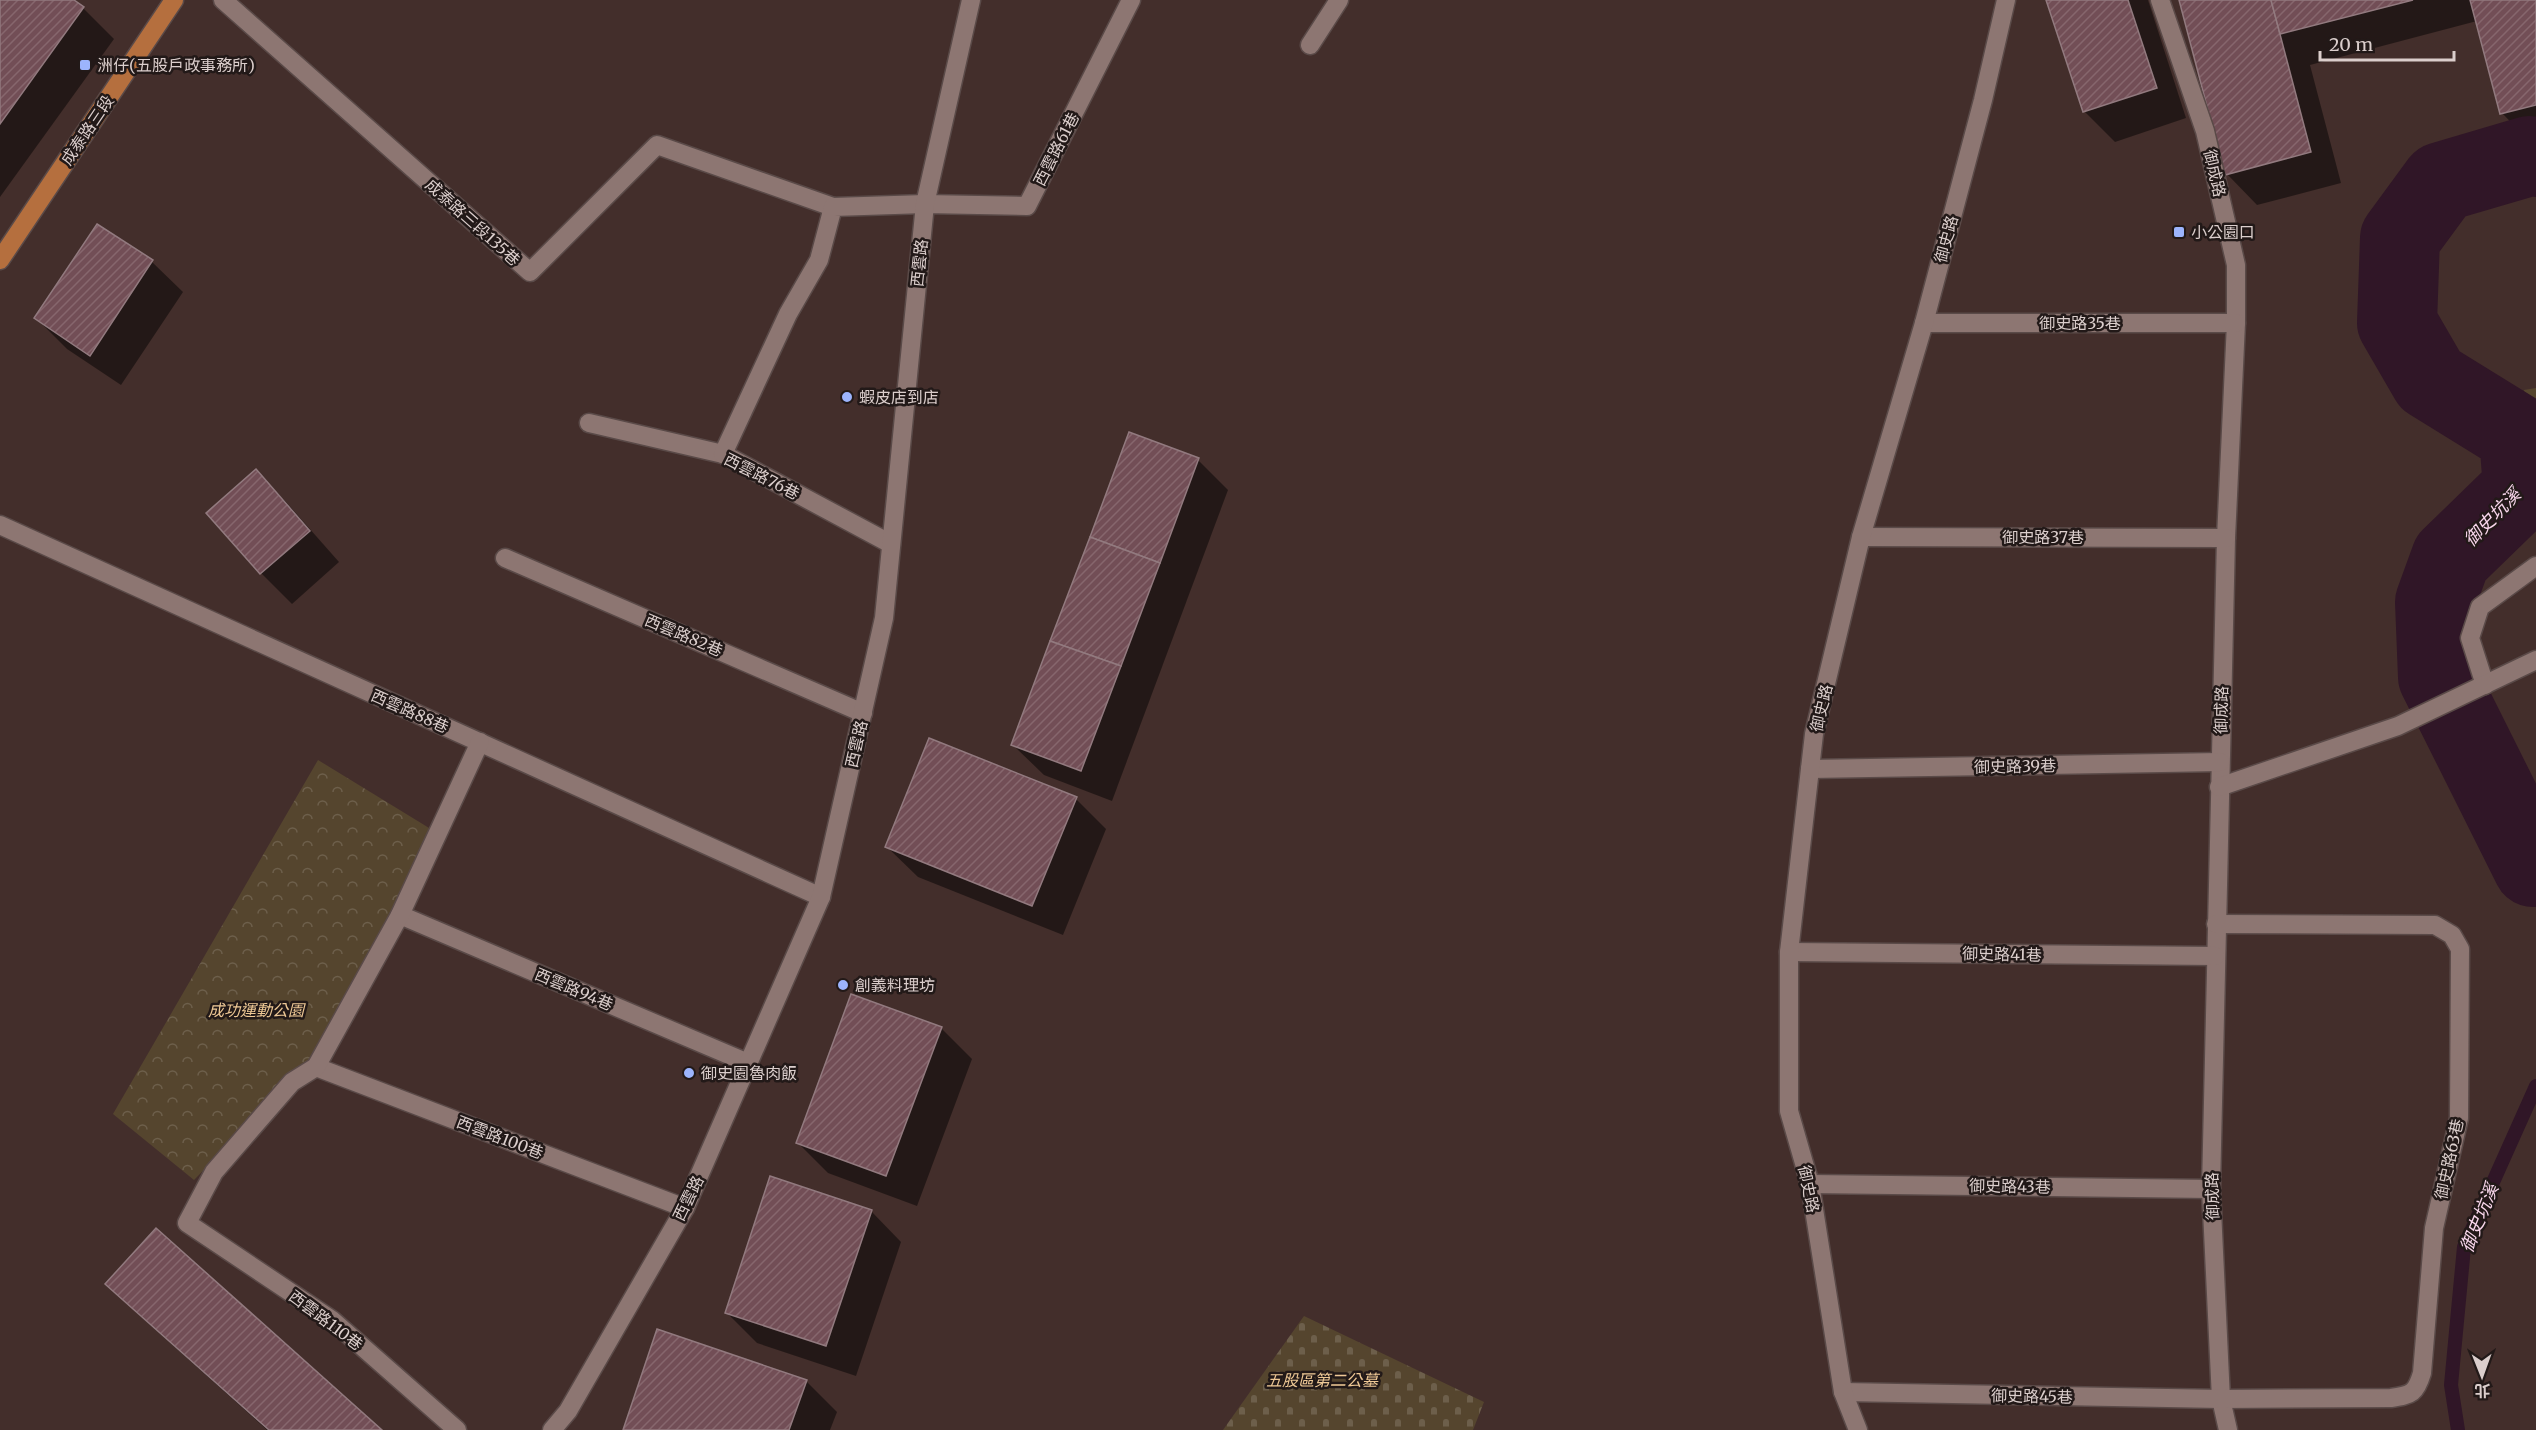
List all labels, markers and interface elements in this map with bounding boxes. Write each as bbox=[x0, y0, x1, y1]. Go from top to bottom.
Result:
scale bar bbox=[2320, 24, 2454, 62]
text: 20 m bbox=[2329, 33, 2373, 56]
place label: 洲仔(五股戶政事務所) bbox=[97, 55, 255, 75]
marker: 洲仔(五股戶政事務所) bbox=[78, 58, 92, 72]
street label: 成泰路三段 bbox=[56, 91, 118, 169]
street label: 西雲路61巷 bbox=[1029, 109, 1083, 189]
street label: 御成路 bbox=[2200, 147, 2230, 199]
street label: 成泰路三段135巷 bbox=[422, 174, 524, 270]
street label: 御史路 bbox=[1930, 213, 1962, 265]
place label: 小公園口 bbox=[2191, 222, 2255, 242]
marker: 小公園口 bbox=[2172, 225, 2186, 239]
street label: 西雲路 bbox=[907, 238, 931, 288]
street label: 御史路35巷 bbox=[2039, 313, 2121, 333]
place label: 蝦皮店到店 bbox=[859, 387, 939, 407]
marker: 蝦皮店到店 bbox=[840, 390, 854, 404]
street label: 西雲路76巷 bbox=[721, 449, 803, 503]
water label: 御史坑溪 bbox=[2459, 481, 2527, 551]
street label: 御史路37巷 bbox=[2002, 527, 2084, 547]
street label: 西雲路82巷 bbox=[642, 610, 726, 660]
street label: 御史路 bbox=[1806, 682, 1836, 734]
street label: 西雲路88巷 bbox=[368, 685, 452, 737]
street label: 御成路 bbox=[2211, 686, 2231, 734]
street label: 西雲路 bbox=[841, 718, 871, 770]
street label: 御史路39巷 bbox=[1974, 755, 2056, 777]
street label: 御史路41巷 bbox=[1962, 943, 2042, 965]
street label: 西雲路94巷 bbox=[532, 964, 616, 1014]
place label: 創義料理坊 bbox=[855, 975, 935, 995]
marker: 創義料理坊 bbox=[836, 978, 850, 992]
park label: 成功運動公園 bbox=[208, 1000, 306, 1020]
place label: 御史園魯肉飯 bbox=[701, 1063, 797, 1083]
marker: 御史園魯肉飯 bbox=[682, 1066, 696, 1080]
street label: 西雲路100巷 bbox=[454, 1111, 546, 1163]
street label: 御史路63巷 bbox=[2431, 1117, 2467, 1201]
street label: 御史路 bbox=[1794, 1163, 1824, 1215]
street label: 西雲路 bbox=[668, 1172, 708, 1224]
street label: 御成路 bbox=[2202, 1172, 2222, 1220]
street label: 御史路43巷 bbox=[1969, 1175, 2051, 1197]
water label: 御史坑溪 bbox=[2455, 1178, 2504, 1256]
street label: 西雲路110巷 bbox=[285, 1286, 367, 1354]
north arrow bbox=[2452, 1346, 2512, 1406]
park label: 五股區第二公墓 bbox=[1266, 1370, 1381, 1390]
text: 北 bbox=[2474, 1381, 2490, 1401]
street label: 御史路45巷 bbox=[1991, 1385, 2073, 1407]

